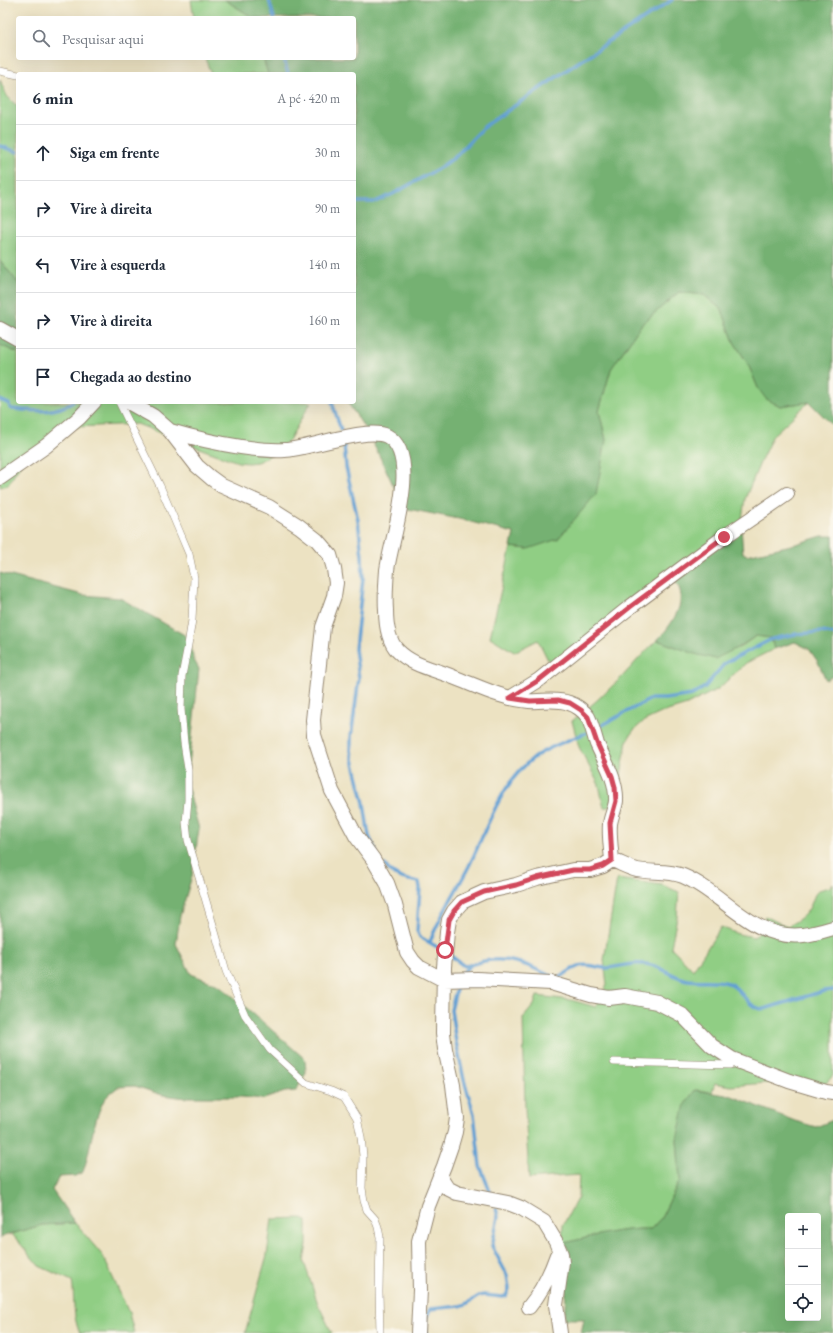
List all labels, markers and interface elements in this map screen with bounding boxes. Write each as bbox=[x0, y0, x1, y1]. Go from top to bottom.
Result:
search box bbox=[16, 16, 356, 60]
icon: search bbox=[30, 27, 52, 49]
text: Pesquisar aqui bbox=[62, 29, 144, 48]
text: 6 min bbox=[32, 87, 73, 109]
text: A pé · 420 m bbox=[277, 90, 340, 107]
icon: ahead bbox=[32, 142, 54, 164]
text: Siga em frente bbox=[70, 143, 159, 162]
text: 30 m bbox=[315, 144, 340, 161]
icon: right bbox=[32, 198, 54, 220]
text: Vire à direita bbox=[70, 199, 152, 218]
text: 90 m bbox=[315, 200, 340, 217]
icon: left bbox=[32, 254, 54, 276]
text: Vire à esquerda bbox=[70, 255, 166, 274]
text: 140 m bbox=[309, 256, 340, 273]
icon: right bbox=[32, 310, 54, 332]
text: Vire à direita bbox=[70, 311, 152, 330]
text: 160 m bbox=[309, 312, 340, 329]
icon: arrive bbox=[32, 366, 54, 388]
text: Chegada ao destino bbox=[70, 367, 191, 386]
route end bbox=[715, 528, 733, 546]
route start bbox=[436, 941, 454, 959]
map controls bbox=[785, 1213, 821, 1321]
button: + bbox=[785, 1213, 821, 1249]
button: − bbox=[785, 1249, 821, 1285]
button: locate bbox=[785, 1285, 821, 1321]

